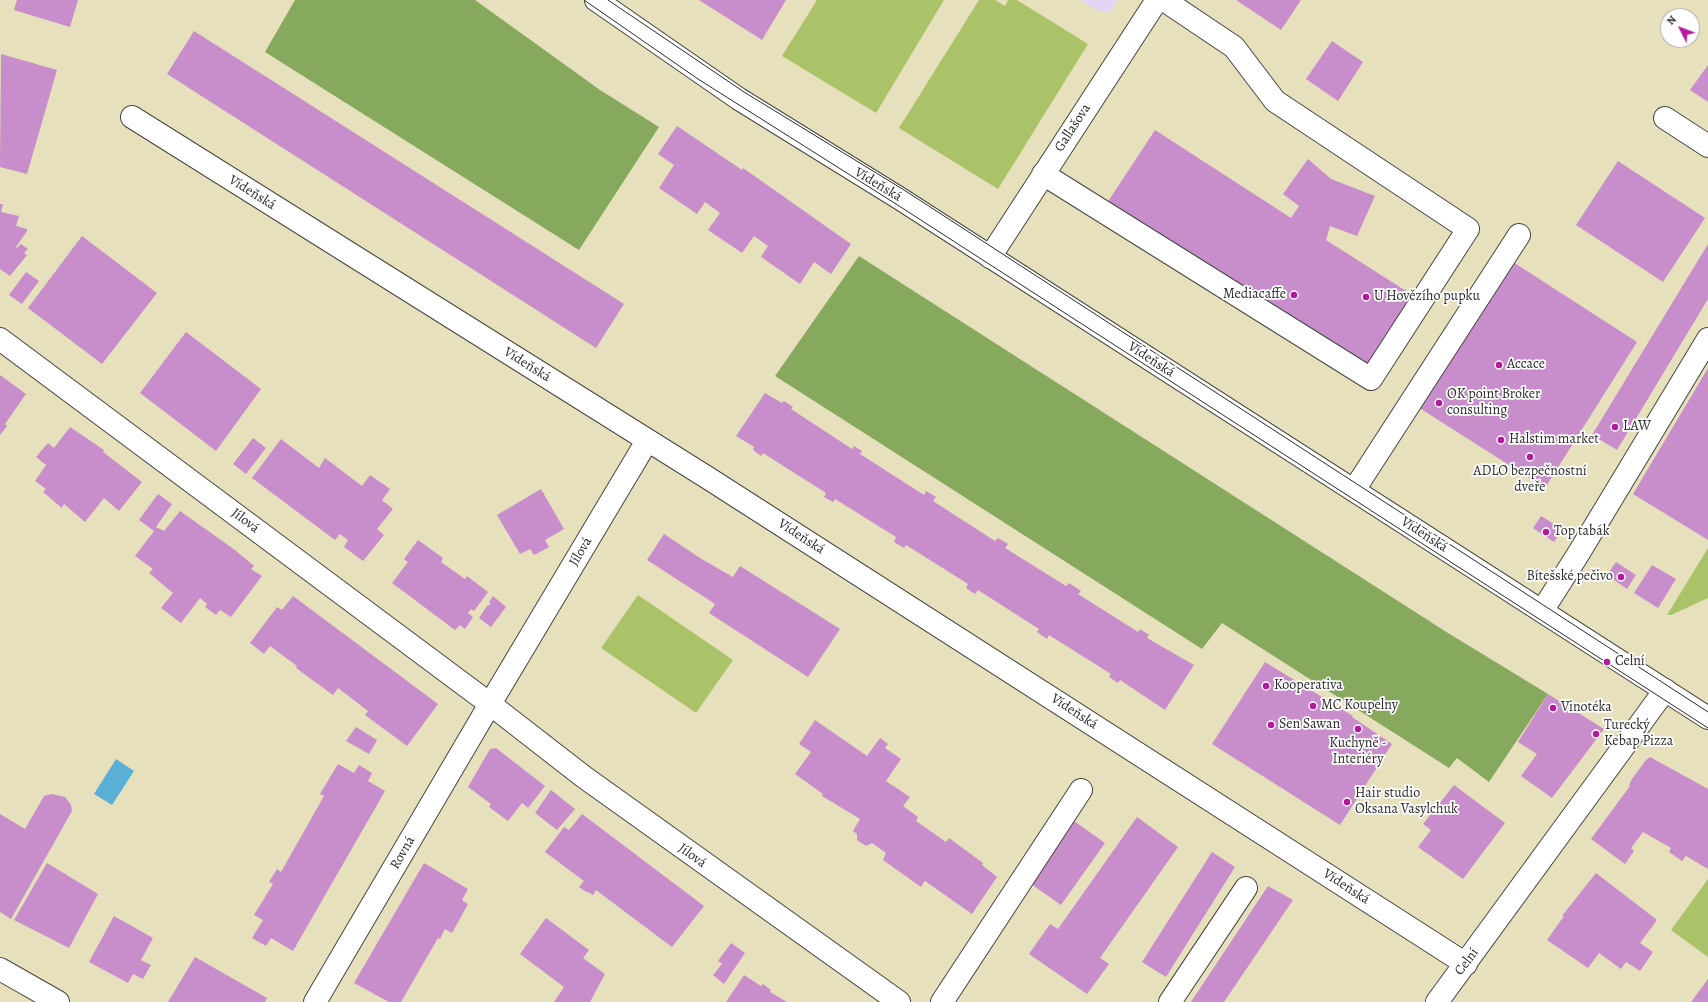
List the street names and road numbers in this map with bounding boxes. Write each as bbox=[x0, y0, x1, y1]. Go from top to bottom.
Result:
street label: Gallašova bbox=[1051, 101, 1095, 155]
street label: Vídeňská bbox=[851, 164, 905, 206]
street label: Vídeňská bbox=[225, 172, 279, 214]
street label: Vídeňská bbox=[1124, 339, 1178, 381]
street label: Vídeňská bbox=[500, 344, 554, 386]
street label: Jílová bbox=[228, 505, 262, 537]
street label: Vídeňská bbox=[1397, 514, 1451, 556]
street label: Vídeňská bbox=[774, 516, 828, 558]
street label: Jílová bbox=[566, 534, 596, 570]
street label: Vídeňská bbox=[1047, 691, 1101, 733]
street label: Rovná bbox=[387, 834, 419, 872]
street label: Jílová bbox=[675, 840, 709, 872]
street label: Vídeňská bbox=[1319, 866, 1373, 908]
street label: Celní bbox=[1451, 945, 1483, 979]

